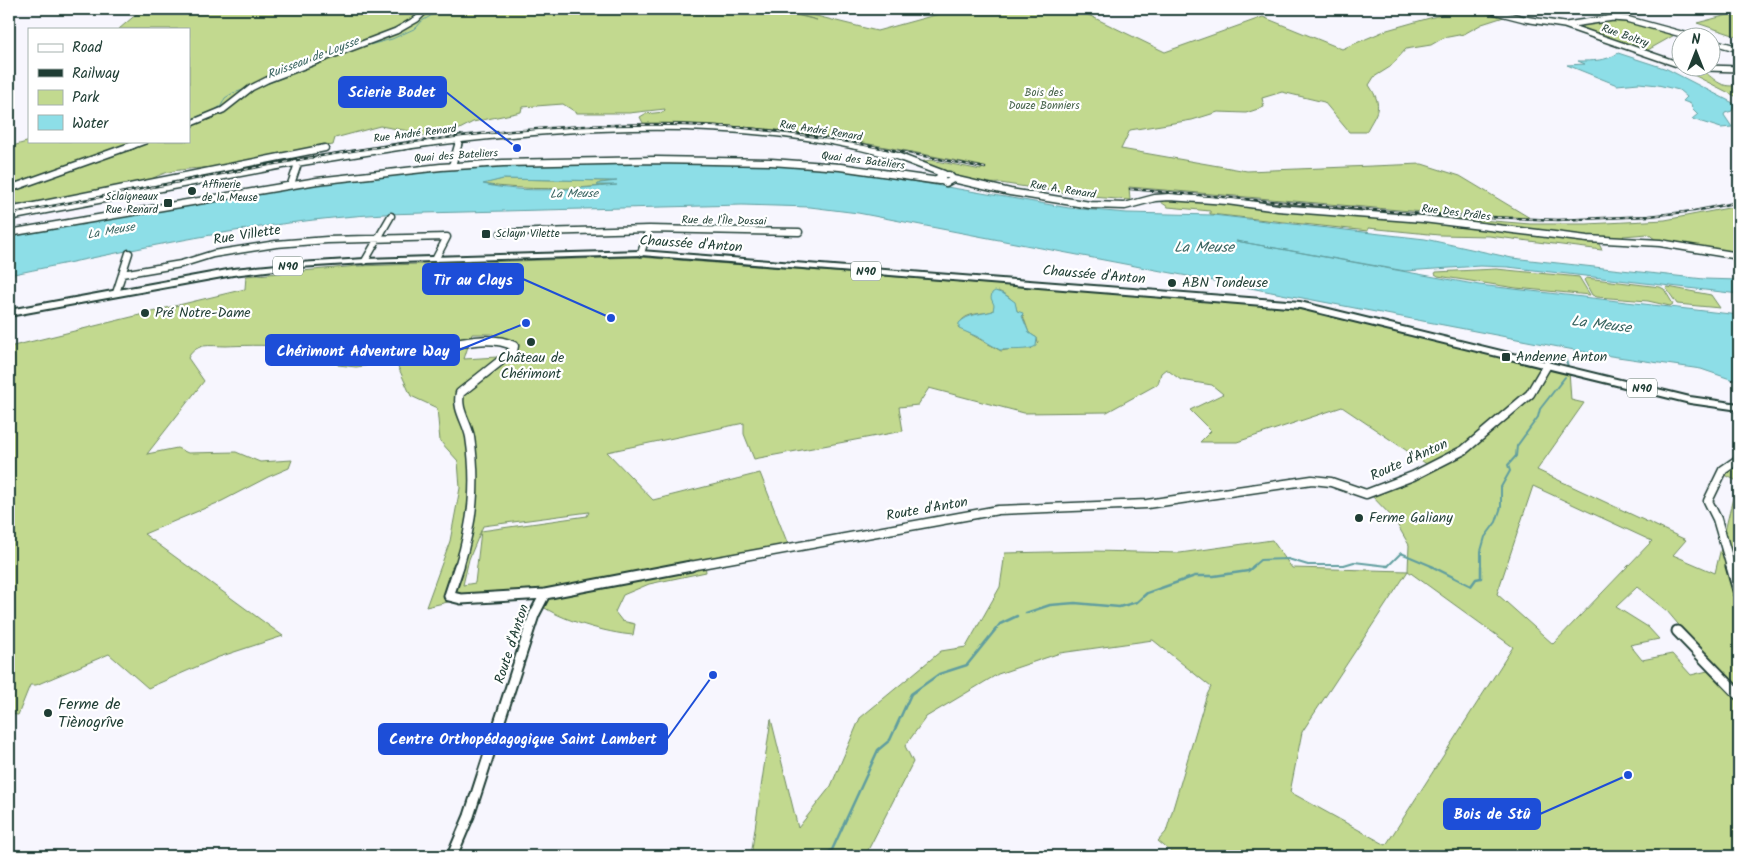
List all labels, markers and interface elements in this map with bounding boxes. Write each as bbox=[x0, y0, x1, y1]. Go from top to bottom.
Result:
street label: Rue Boltry bbox=[1599, 20, 1652, 53]
legend bbox=[28, 28, 190, 142]
north arrow bbox=[1670, 28, 1720, 78]
text: N bbox=[1692, 29, 1701, 51]
water label: Ruisseau de Loysse bbox=[264, 31, 363, 84]
text: Road bbox=[72, 36, 103, 60]
text: Railway bbox=[72, 62, 120, 86]
callout: Scierie Bodet bbox=[339, 77, 446, 107]
text: Scierie Bodet bbox=[348, 81, 436, 105]
park label: Bois des Douze Bonniers bbox=[1008, 84, 1080, 115]
text: Park bbox=[72, 86, 100, 110]
text: Water bbox=[72, 112, 109, 136]
street label: Rue André Renard bbox=[778, 116, 864, 147]
street label: Rue André Renard bbox=[372, 120, 458, 148]
street label: Quai des Bateliers bbox=[413, 144, 499, 168]
street label: Quai des Bateliers bbox=[820, 147, 906, 175]
place label: Affinerie de la Meuse bbox=[202, 176, 258, 207]
street label: Rue A. Renard bbox=[1029, 176, 1098, 204]
water label: La Meuse bbox=[550, 184, 600, 204]
marker: Affinerie de la Meuse bbox=[186, 185, 198, 197]
place label: Sclaigneaux Rue Renard bbox=[105, 188, 159, 219]
marker: Sclaigneaux Rue Renard bbox=[162, 197, 174, 209]
street label: Rue Des Prâles bbox=[1420, 200, 1492, 226]
street label: Rue de l'Île Dossai bbox=[681, 211, 767, 231]
water label: La Meuse bbox=[86, 217, 138, 245]
street label: Rue Villette bbox=[212, 219, 283, 251]
place label: Sclayn Vilette bbox=[496, 225, 560, 243]
marker: Sclayn Vilette bbox=[480, 228, 492, 240]
street label: Chaussée d'Anton bbox=[639, 229, 743, 259]
water label: La Meuse bbox=[1174, 236, 1235, 260]
road number: N90 bbox=[273, 256, 303, 276]
street label: Chaussée d'Anton bbox=[1042, 260, 1146, 290]
road number: N90 bbox=[851, 262, 881, 280]
callout: Tir au Clays bbox=[423, 264, 523, 294]
text: Tir au Clays bbox=[433, 269, 513, 293]
place label: ABN Tondeuse bbox=[1182, 272, 1269, 294]
marker: ABN Tondeuse bbox=[1166, 277, 1178, 289]
place label: Pré Notre-Dame bbox=[155, 302, 251, 324]
marker: Pré Notre-Dame bbox=[139, 307, 151, 319]
water label: La Meuse bbox=[1570, 309, 1634, 341]
callout: Chérimont Adventure Way bbox=[266, 335, 459, 365]
marker: Château de Chérimont bbox=[525, 336, 537, 348]
text: Chérimont Adventure Way bbox=[276, 340, 450, 364]
place label: Andenne Anton bbox=[1516, 346, 1607, 368]
place label: Château de Chérimont bbox=[498, 347, 565, 385]
marker: Andenne Anton bbox=[1500, 351, 1512, 363]
road number: N90 bbox=[1627, 378, 1657, 398]
street label: Route d'Anton bbox=[1367, 433, 1451, 487]
street label: Route d'Anton bbox=[884, 491, 970, 527]
place label: Ferme Galiany bbox=[1369, 507, 1453, 529]
marker: Ferme Galiany bbox=[1353, 512, 1365, 524]
street label: Route d'Anton bbox=[489, 601, 535, 687]
place label: Ferme de Tiènogrîve bbox=[58, 692, 124, 735]
marker: Ferme de Tiènogrîve bbox=[42, 707, 54, 719]
callout: Centre Orthopédagogique Saint Lambert bbox=[379, 724, 667, 754]
text: Centre Orthopédagogique Saint Lambert bbox=[389, 728, 657, 752]
callout: Bois de Stû bbox=[1444, 799, 1540, 829]
text: Bois de Stû bbox=[1454, 803, 1531, 827]

